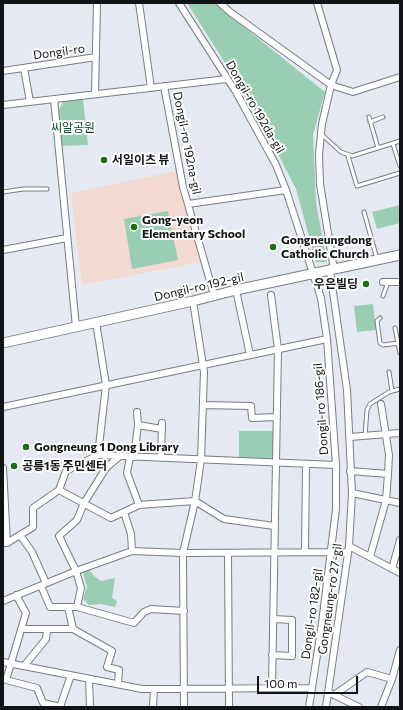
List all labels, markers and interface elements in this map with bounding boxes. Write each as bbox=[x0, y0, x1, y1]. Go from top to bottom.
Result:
street label: Dongil-ro bbox=[32, 41, 86, 63]
street label: Dongil-ro 192da-gil bbox=[223, 58, 287, 156]
street label: Dongil-ro 192na-gil bbox=[170, 90, 204, 196]
park label: 씨알공원 bbox=[51, 121, 95, 135]
place label: 서일이츠 뷰 bbox=[112, 153, 169, 167]
marker: 서일이츠 뷰 bbox=[99, 155, 109, 165]
place label: Gong-yeon Elementary School bbox=[142, 213, 245, 241]
marker: Gong-yeon Elementary School bbox=[129, 222, 139, 232]
place label: Gongneungdong Catholic Church bbox=[281, 233, 372, 261]
marker: Gongneungdong Catholic Church bbox=[268, 242, 278, 252]
street label: Dongil-ro 192-gil bbox=[153, 270, 245, 304]
place label: 우은빌딩 bbox=[314, 277, 358, 291]
marker: 우은빌딩 bbox=[361, 279, 371, 289]
street label: Dongil-ro 186-gil bbox=[311, 363, 331, 455]
place label: Gongneung 1 Dong Library bbox=[34, 440, 179, 454]
marker: Gongneung 1 Dong Library bbox=[21, 442, 31, 452]
place label: 공릉1동 주민센터 bbox=[22, 459, 107, 473]
marker: 공릉1동 주민센터 bbox=[9, 461, 19, 471]
street label: Gongneung-ro 27-gil bbox=[315, 542, 345, 656]
street label: Dongil-ro 182-gil bbox=[299, 568, 325, 660]
scale bar bbox=[259, 668, 360, 694]
text: 100 m bbox=[264, 676, 298, 690]

